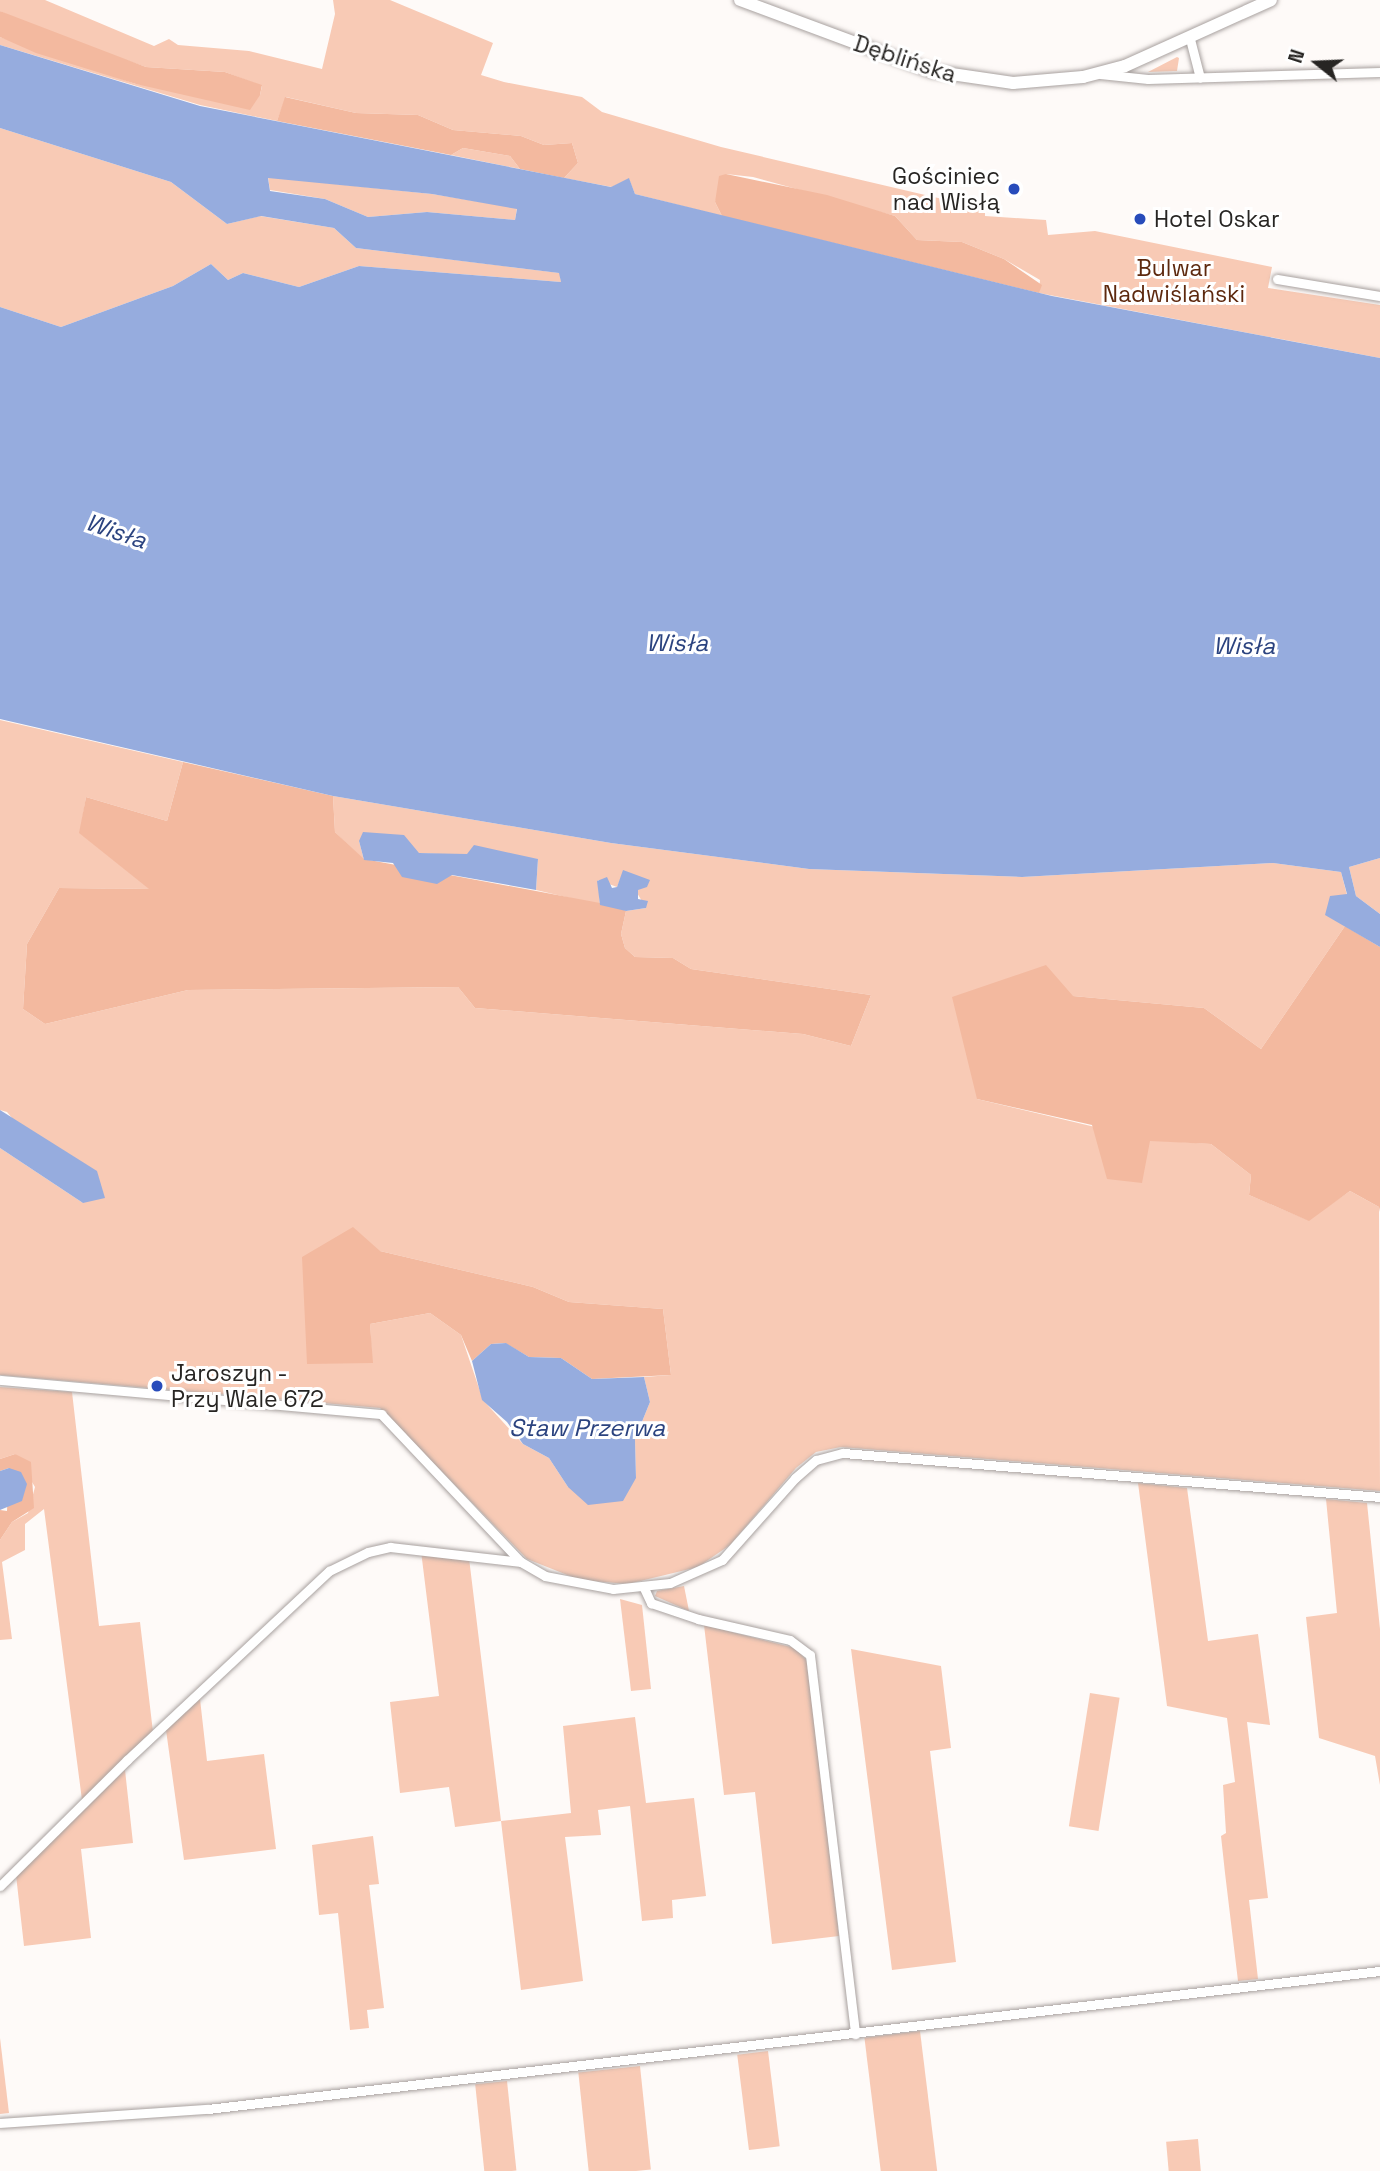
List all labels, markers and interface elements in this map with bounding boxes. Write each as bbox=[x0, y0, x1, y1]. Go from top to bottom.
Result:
north arrow bbox=[1282, 28, 1352, 98]
street label: Dęblińska bbox=[850, 29, 960, 89]
text: N bbox=[1283, 46, 1310, 66]
place label: Gościniec nad Wisłą bbox=[892, 162, 1000, 216]
marker: Gościniec nad Wisłą bbox=[1006, 181, 1022, 197]
place label: Hotel Oskar bbox=[1154, 205, 1280, 233]
marker: Hotel Oskar bbox=[1132, 211, 1148, 227]
park label: Bulwar Nadwiślański bbox=[1103, 254, 1245, 308]
water label: Wisła bbox=[82, 507, 150, 555]
water label: Wisła bbox=[646, 629, 708, 657]
water label: Wisła bbox=[1213, 632, 1275, 660]
place label: Jaroszyn - Przy Wale 672 bbox=[171, 1359, 324, 1413]
marker: Jaroszyn - Przy Wale 672 bbox=[149, 1378, 165, 1394]
water label: Staw Przerwa bbox=[509, 1414, 665, 1442]

